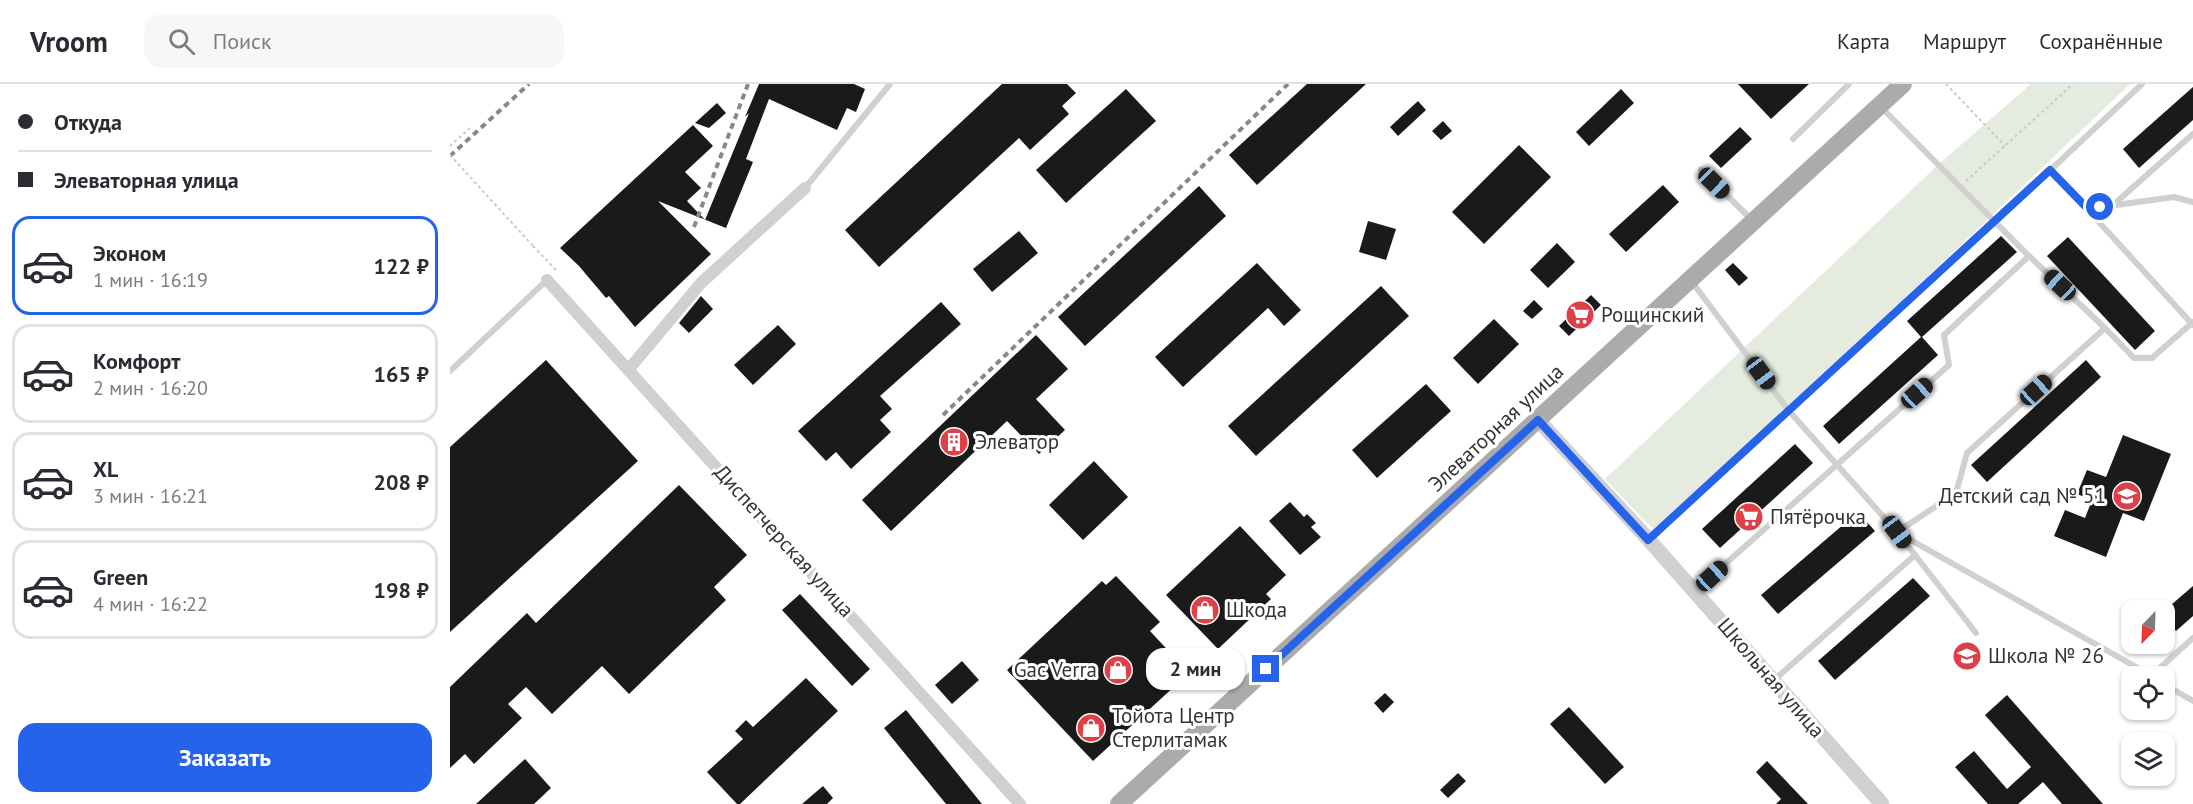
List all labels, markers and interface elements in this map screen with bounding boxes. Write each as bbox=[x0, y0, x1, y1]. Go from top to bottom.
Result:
search box bbox=[144, 14, 564, 68]
text: Vroom bbox=[30, 23, 108, 60]
icon: search bbox=[165, 25, 198, 58]
text: Поиск bbox=[213, 27, 271, 55]
text: Карта bbox=[1837, 28, 1890, 55]
text: Маршрут bbox=[1923, 28, 2006, 55]
text: Сохранённые bbox=[2039, 28, 2163, 55]
text: Откуда bbox=[54, 108, 122, 136]
car bbox=[1695, 164, 1733, 202]
text: Элеваторная улица bbox=[54, 166, 239, 194]
route start bbox=[2086, 193, 2113, 220]
icon: car bbox=[21, 239, 75, 293]
text: Эконом bbox=[93, 239, 166, 267]
text: 122 ₽ bbox=[374, 252, 429, 280]
car bbox=[2041, 266, 2079, 304]
text: 1 мин · 16:19 bbox=[93, 267, 208, 293]
supermarket icon: Рощинский bbox=[1564, 299, 1596, 331]
place label: Рощинский bbox=[1601, 301, 1704, 328]
icon: car bbox=[21, 347, 75, 401]
text: Комфорт bbox=[93, 347, 181, 375]
car bbox=[1743, 353, 1779, 393]
street label: Элеваторная улица bbox=[1422, 358, 1569, 497]
text: 165 ₽ bbox=[374, 360, 429, 388]
car bbox=[2017, 371, 2055, 409]
car bbox=[1898, 374, 1936, 412]
text: 2 мин · 16:20 bbox=[93, 375, 208, 401]
building icon: Элеватор bbox=[938, 426, 970, 458]
place label: Элеватор bbox=[975, 428, 1059, 455]
icon: car bbox=[21, 455, 75, 509]
text: XL bbox=[93, 455, 118, 483]
street label: Диспетчерская улица bbox=[709, 459, 860, 623]
text: 208 ₽ bbox=[374, 468, 429, 496]
school or university icon: Детский сад № 51 bbox=[2111, 480, 2143, 512]
place label: Детский сад № 51 bbox=[1939, 482, 2106, 509]
text: 3 мин · 16:21 bbox=[93, 483, 208, 509]
supermarket icon: Пятёрочка bbox=[1733, 501, 1765, 533]
place label: Пятёрочка bbox=[1770, 503, 1866, 530]
car bbox=[1879, 512, 1915, 552]
car bbox=[1693, 557, 1731, 595]
icon: car bbox=[21, 563, 75, 617]
text: Green bbox=[93, 563, 148, 591]
text: 198 ₽ bbox=[374, 576, 429, 604]
text: 4 мин · 16:22 bbox=[93, 591, 208, 617]
shop icon: Шкода bbox=[1189, 594, 1221, 626]
place label: Шкода bbox=[1226, 596, 1287, 623]
north arrow bbox=[2121, 600, 2175, 654]
map controls bbox=[2121, 600, 2175, 786]
street label: Школьная улица bbox=[1712, 612, 1831, 743]
school or university icon: Школа № 26 bbox=[1951, 640, 1983, 672]
place label: Школа № 26 bbox=[1988, 642, 2104, 669]
callout: 2 мин bbox=[1146, 648, 1245, 690]
shop icon: Gac Verra bbox=[1102, 654, 1134, 686]
route end bbox=[1252, 655, 1279, 682]
place label: Gac Verra bbox=[1014, 656, 1097, 683]
text: 2 мин bbox=[1170, 656, 1221, 682]
button: locate bbox=[2121, 666, 2175, 720]
place label: Тойота Центр Стерлитамак bbox=[1112, 702, 1235, 753]
shop icon: Тойота Центр Стерлитамак bbox=[1075, 712, 1107, 744]
button: Заказать bbox=[18, 723, 432, 792]
button: layers bbox=[2121, 732, 2175, 786]

